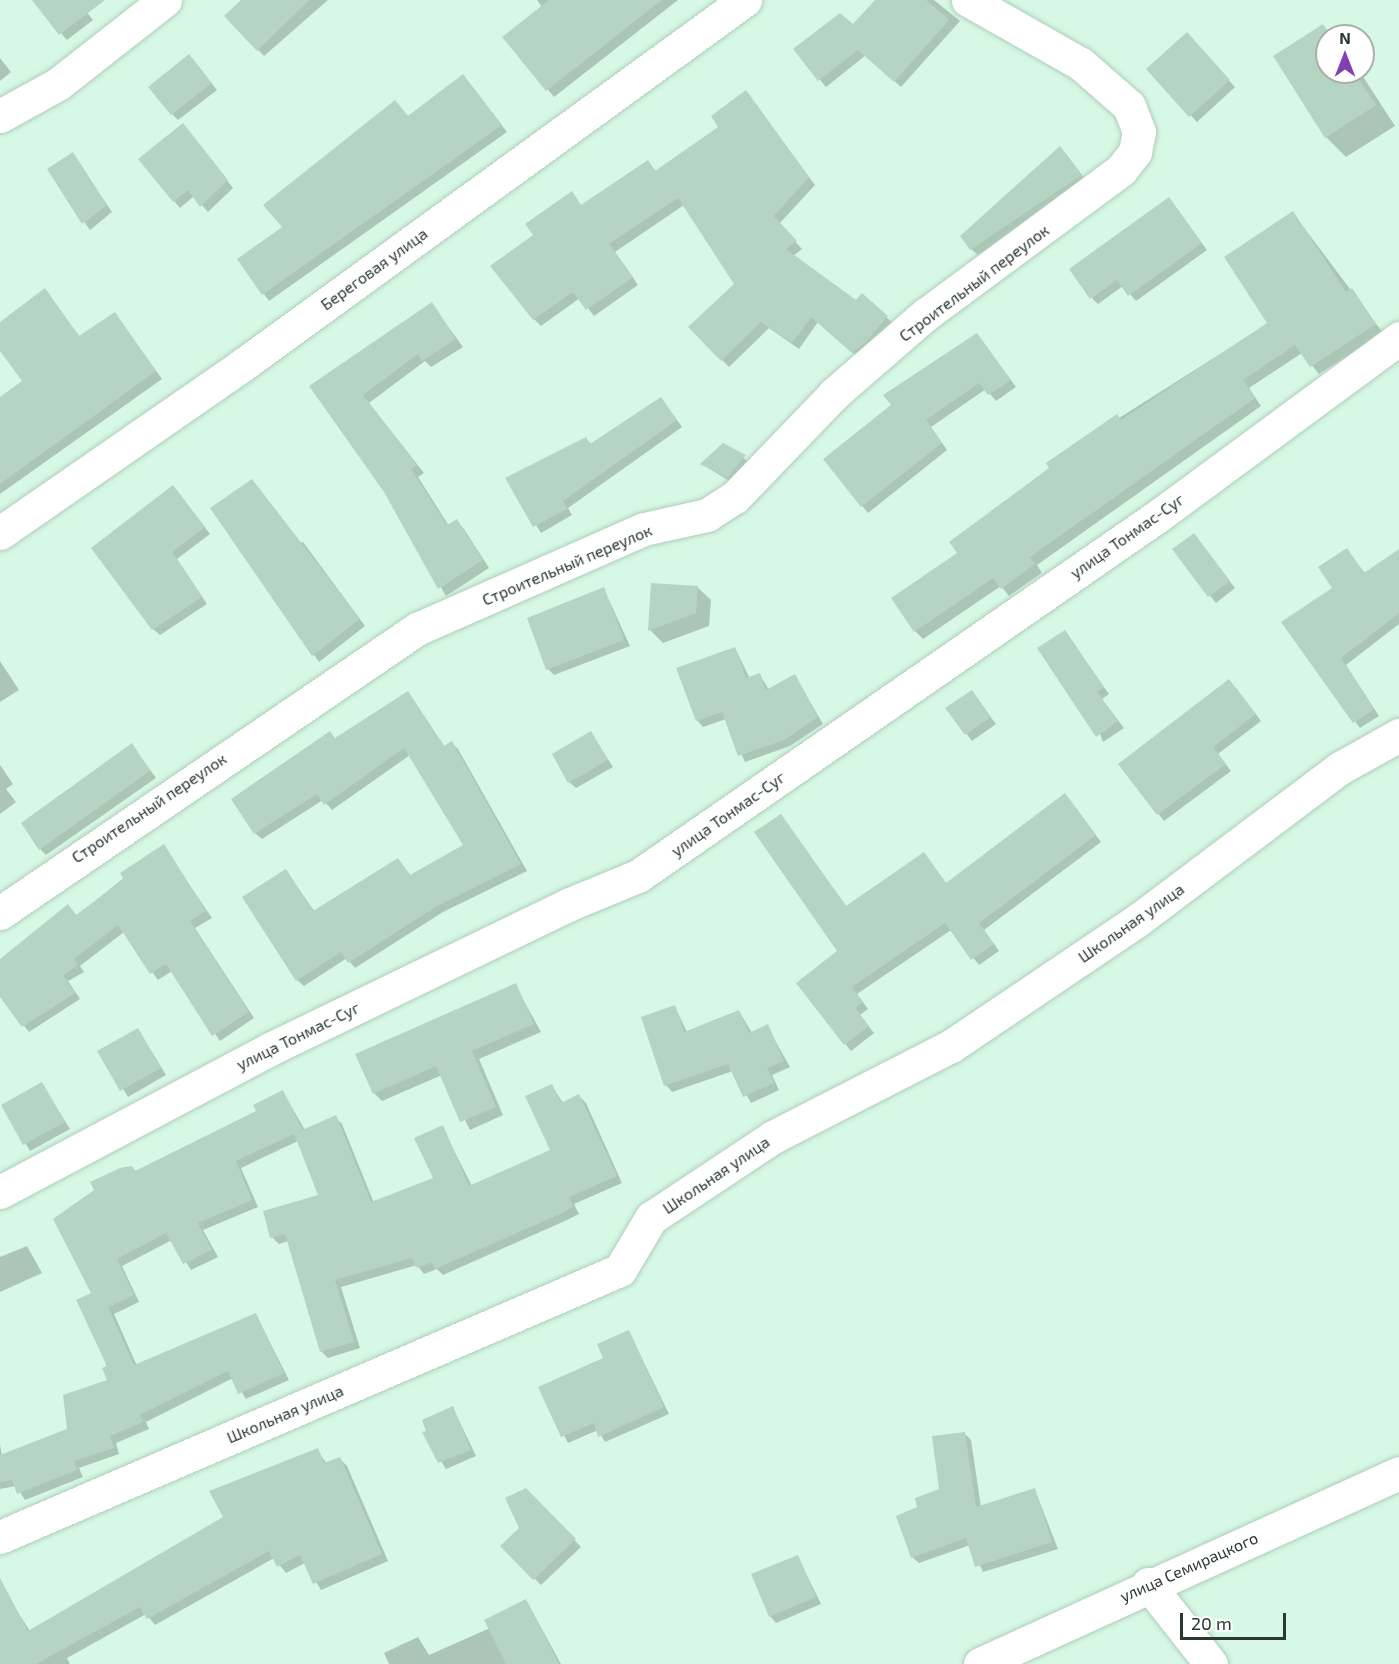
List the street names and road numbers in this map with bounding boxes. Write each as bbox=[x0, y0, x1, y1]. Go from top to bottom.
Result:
street label: Строительный переулок bbox=[895, 220, 1053, 346]
street label: Береговая улица bbox=[317, 224, 431, 314]
street label: улица Тонмас-Суг bbox=[1066, 490, 1188, 582]
street label: Строительный переулок bbox=[479, 520, 655, 610]
street label: Строительный переулок bbox=[68, 749, 230, 867]
street label: улица Тонмас-Суг bbox=[667, 768, 789, 860]
street label: Школьная улица bbox=[1074, 879, 1188, 967]
street label: улица Тонмас-Суг bbox=[233, 998, 363, 1074]
street label: Школьная улица bbox=[659, 1132, 773, 1218]
street label: Школьная улица bbox=[224, 1381, 346, 1447]
street label: улица Семирацкого bbox=[1117, 1528, 1261, 1606]

